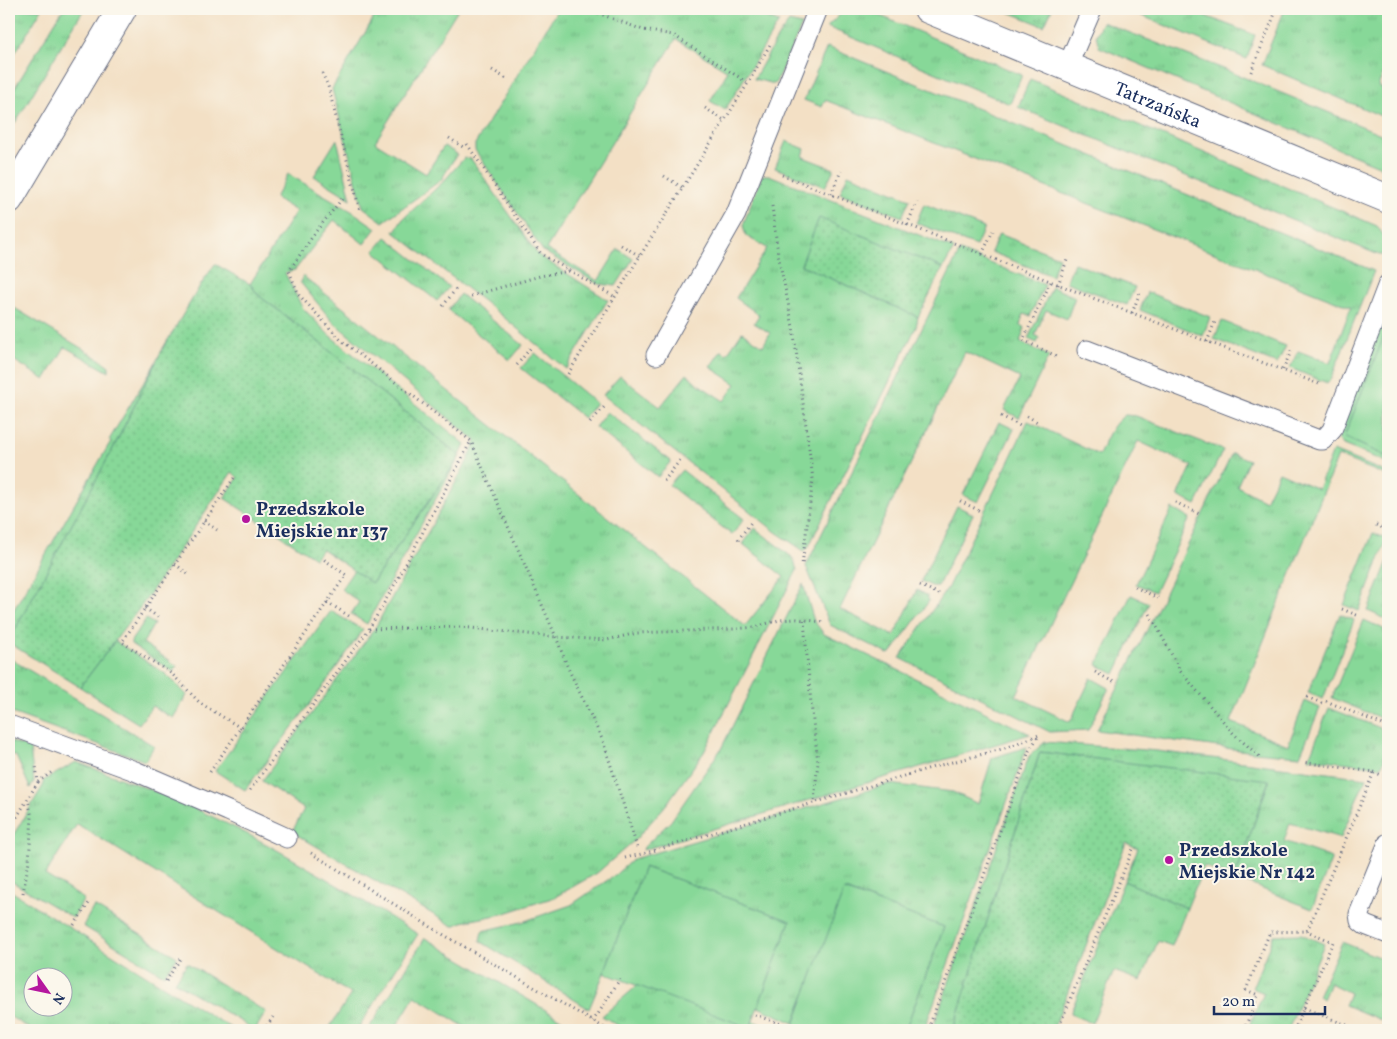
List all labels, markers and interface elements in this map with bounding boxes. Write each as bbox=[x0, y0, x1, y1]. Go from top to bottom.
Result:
street label: Tatrzańska bbox=[1110, 76, 1205, 136]
place label: Przedszkole Miejskie nr 137 bbox=[256, 497, 388, 545]
marker: Przedszkole Miejskie nr 137 bbox=[240, 513, 252, 525]
place label: Przedszkole Miejskie Nr 142 bbox=[1179, 838, 1315, 886]
marker: Przedszkole Miejskie Nr 142 bbox=[1163, 854, 1175, 866]
north arrow bbox=[22, 966, 72, 1016]
scale bar bbox=[1214, 984, 1326, 1016]
text: N bbox=[47, 989, 68, 1008]
text: 20 m bbox=[1222, 992, 1255, 1013]

